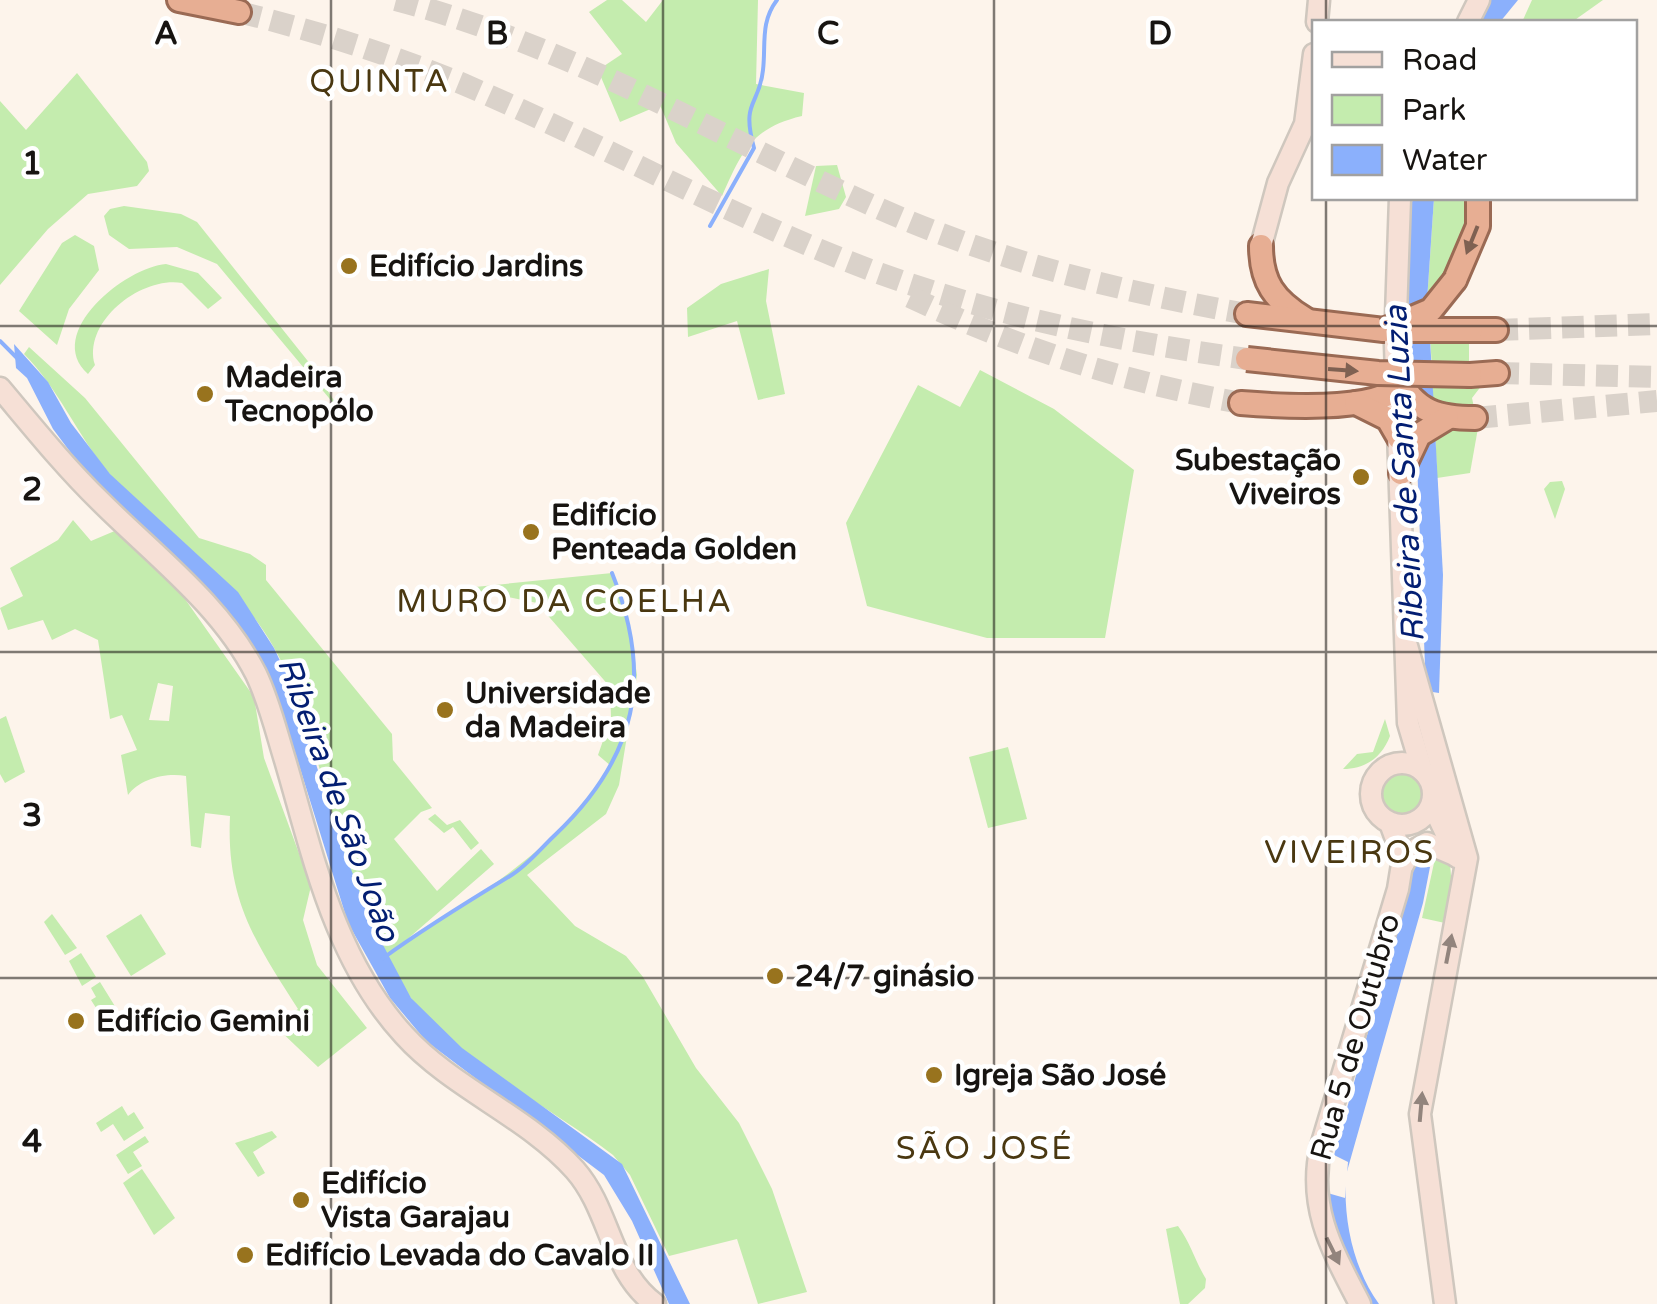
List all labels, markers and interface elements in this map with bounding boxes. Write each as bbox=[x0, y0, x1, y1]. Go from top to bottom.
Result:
text: A bbox=[154, 15, 178, 53]
text: B bbox=[486, 15, 508, 53]
text: C bbox=[817, 15, 839, 53]
text: D bbox=[1148, 15, 1172, 53]
legend bbox=[1312, 20, 1637, 200]
text: Road bbox=[1402, 42, 1477, 79]
district label: QUINTA bbox=[309, 63, 451, 101]
text: Park bbox=[1402, 92, 1466, 129]
text: Water bbox=[1402, 142, 1488, 179]
text: 1 bbox=[22, 145, 42, 183]
one-way arrow bbox=[1463, 225, 1479, 255]
place label: Edifício Jardins bbox=[369, 248, 584, 285]
marker: Edifício Jardins bbox=[338, 255, 360, 277]
water label: Ribeira de Santa Luzia bbox=[1377, 304, 1433, 643]
place label: Madeira Tecnopólo bbox=[224, 359, 374, 430]
one-way arrow bbox=[1328, 363, 1360, 379]
marker: Madeira Tecnopólo bbox=[194, 383, 216, 405]
place label: Subestação Viveiros bbox=[1175, 442, 1341, 513]
marker: Subestação Viveiros bbox=[1350, 466, 1372, 488]
text: 2 bbox=[22, 471, 42, 509]
place label: Edifício Penteada Golden bbox=[551, 497, 797, 568]
marker: Edifício Penteada Golden bbox=[520, 521, 542, 543]
district label: MURO DA COELHA bbox=[396, 583, 734, 621]
water label: Ribeira de São João bbox=[269, 652, 408, 948]
place label: Universidade da Madeira bbox=[465, 675, 651, 746]
marker: Universidade da Madeira bbox=[434, 699, 456, 721]
text: 3 bbox=[22, 797, 42, 835]
district label: VIVEIROS bbox=[1264, 834, 1436, 872]
street label: Rua 5 de Outubro bbox=[1303, 909, 1408, 1165]
one-way arrow bbox=[1442, 933, 1458, 964]
place label: 24/7 ginásio bbox=[795, 958, 975, 995]
marker: 24/7 ginásio bbox=[764, 965, 786, 987]
place label: Edifício Gemini bbox=[96, 1003, 310, 1040]
marker: Edifício Gemini bbox=[65, 1010, 87, 1032]
place label: Igreja São José bbox=[954, 1057, 1166, 1094]
marker: Igreja São José bbox=[923, 1064, 945, 1086]
one-way arrow bbox=[1413, 1090, 1429, 1122]
text: 4 bbox=[22, 1123, 42, 1161]
district label: SÃO JOSÉ bbox=[896, 1130, 1074, 1168]
place label: Edifício Vista Garajau bbox=[321, 1165, 510, 1236]
marker: Edifício Vista Garajau bbox=[290, 1189, 312, 1211]
place label: Edifício Levada do Cavalo II bbox=[265, 1237, 654, 1274]
one-way arrow bbox=[1324, 1237, 1341, 1266]
marker: Edifício Levada do Cavalo II bbox=[234, 1244, 256, 1266]

